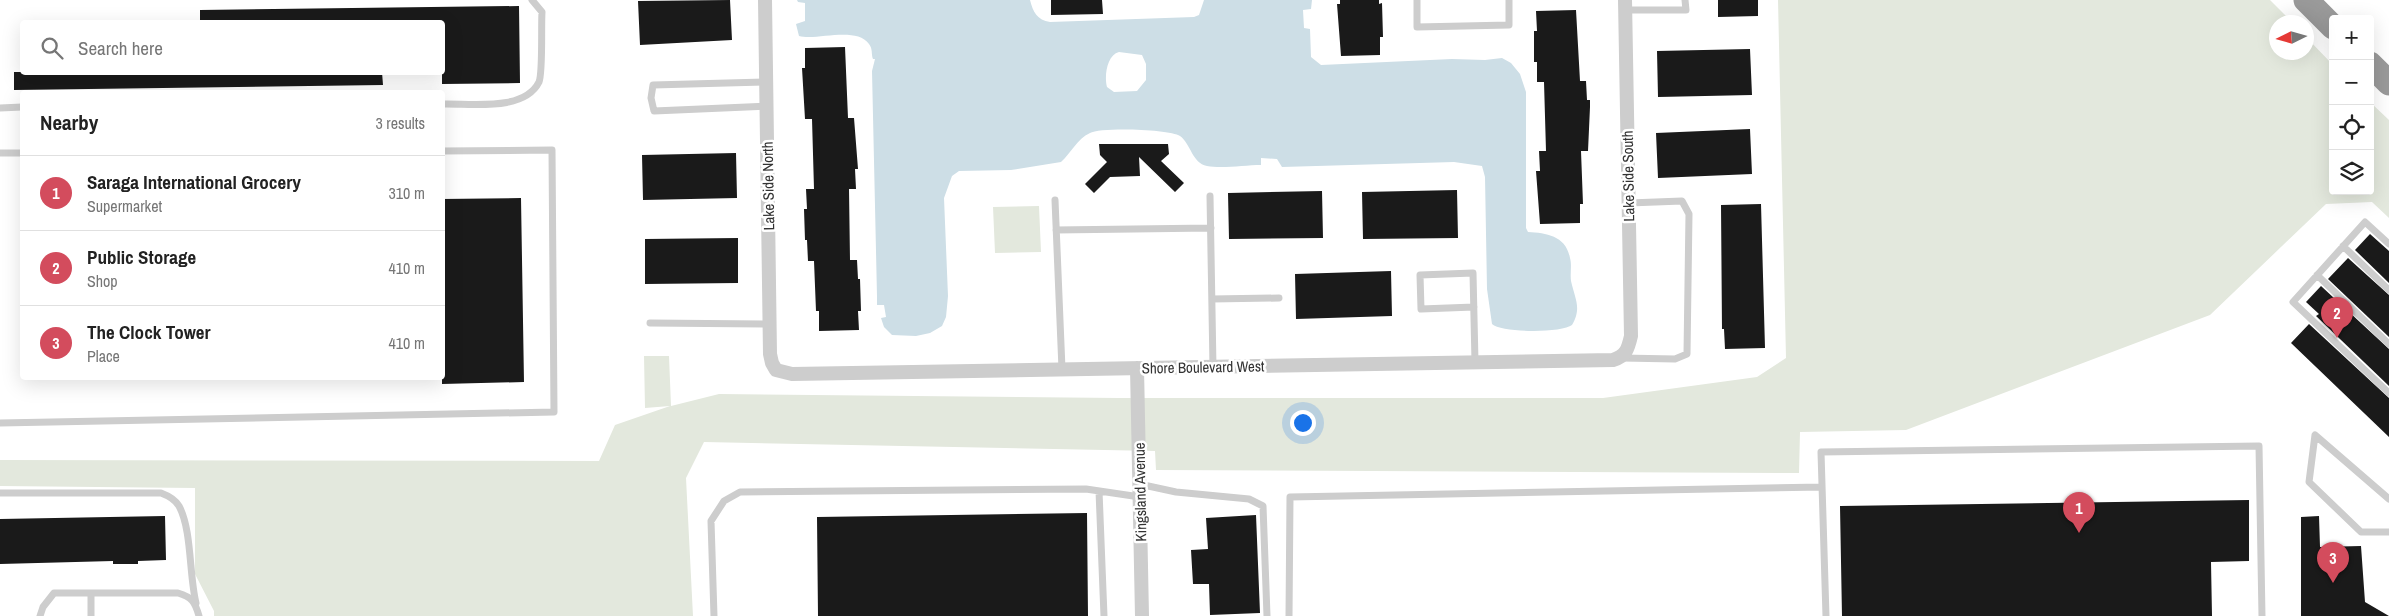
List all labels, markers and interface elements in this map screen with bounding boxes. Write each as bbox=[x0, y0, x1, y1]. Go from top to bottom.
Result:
north arrow bbox=[2269, 15, 2314, 60]
map controls bbox=[2329, 15, 2374, 195]
button: + bbox=[2329, 15, 2374, 60]
search box bbox=[20, 20, 445, 75]
icon: search bbox=[38, 34, 66, 62]
text: Search here bbox=[78, 35, 163, 61]
button: − bbox=[2329, 60, 2374, 105]
button: locate bbox=[2329, 105, 2374, 150]
text: Nearby bbox=[40, 108, 98, 137]
text: 3 results bbox=[375, 112, 425, 134]
street label: Lake Side South bbox=[1617, 130, 1639, 222]
street label: Lake Side North bbox=[757, 141, 779, 231]
button: layers bbox=[2329, 150, 2374, 195]
text: Saraga International Grocery bbox=[87, 169, 301, 195]
text: 1 bbox=[52, 182, 60, 204]
text: 310 m bbox=[389, 182, 425, 204]
text: Supermarket bbox=[87, 195, 162, 217]
text: Public Storage bbox=[87, 244, 196, 270]
text: 2 bbox=[52, 257, 60, 279]
text: 410 m bbox=[389, 257, 425, 279]
text: Shop bbox=[87, 270, 118, 292]
pin: 2 bbox=[2321, 297, 2353, 338]
text: The Clock Tower bbox=[87, 319, 211, 345]
text: 3 bbox=[52, 332, 60, 354]
text: 410 m bbox=[389, 332, 425, 354]
text: Place bbox=[87, 345, 120, 367]
street label: Shore Boulevard West bbox=[1141, 355, 1265, 379]
your location bbox=[1290, 410, 1316, 436]
street label: Kingsland Avenue bbox=[1129, 442, 1151, 542]
pin: 1 bbox=[2063, 492, 2095, 533]
pin: 3 bbox=[2317, 542, 2349, 583]

